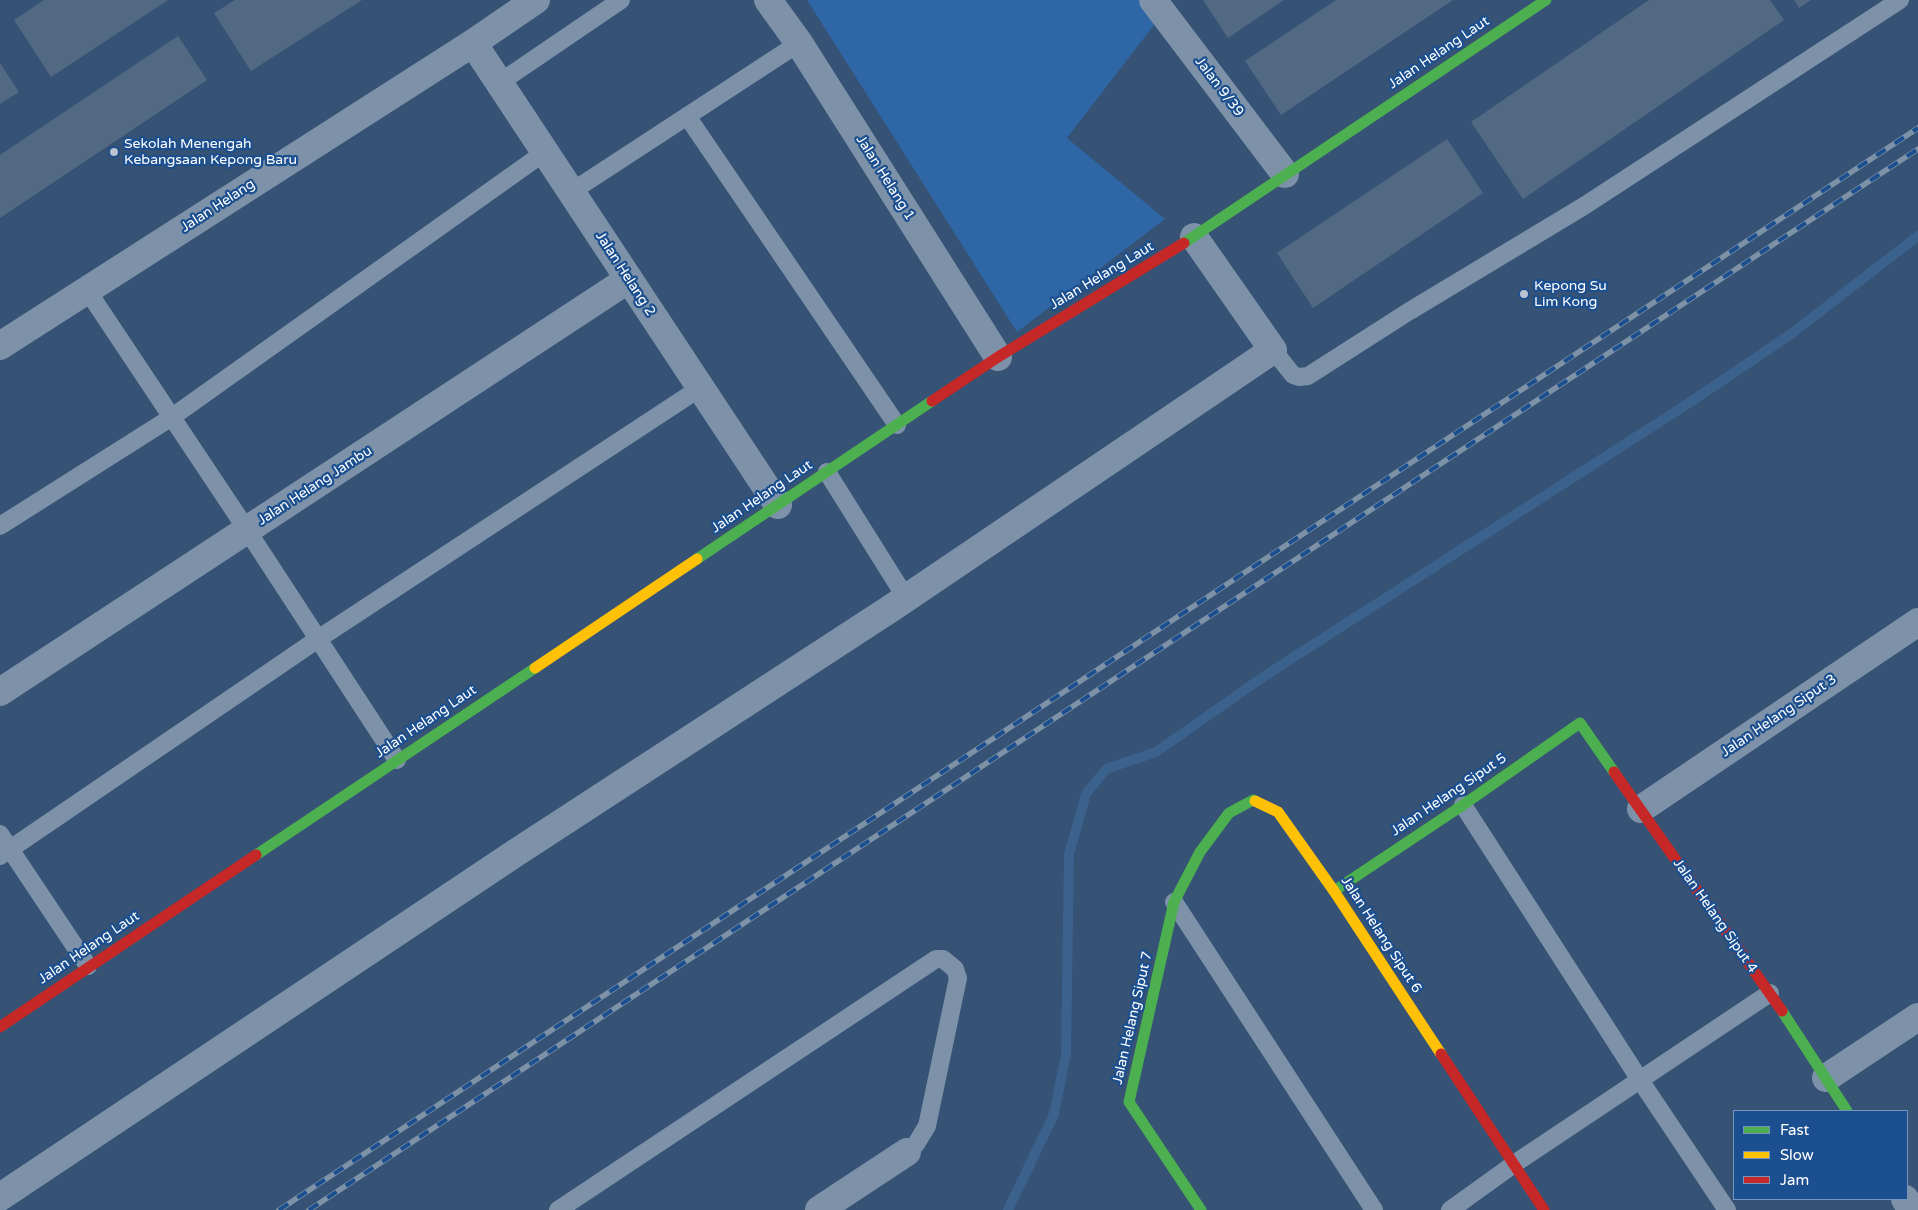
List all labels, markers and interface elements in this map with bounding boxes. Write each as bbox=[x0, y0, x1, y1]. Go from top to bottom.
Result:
street label: Jalan Helang Laut bbox=[1385, 13, 1493, 93]
street label: Jalan 9/39 bbox=[1191, 54, 1247, 120]
street label: Jalan Helang 1 bbox=[852, 132, 918, 224]
place label: Sekolah Menengah Kebangsaan Kepong Baru bbox=[124, 136, 297, 168]
marker: Sekolah Menengah Kebangsaan Kepong Baru bbox=[108, 146, 120, 158]
street label: Jalan Helang bbox=[178, 176, 258, 236]
street label: Jalan Helang 2 bbox=[591, 229, 659, 319]
street label: Jalan Helang Laut bbox=[1047, 238, 1157, 314]
place label: Kepong Su Lim Kong bbox=[1534, 278, 1607, 310]
marker: Kepong Su Lim Kong bbox=[1518, 288, 1530, 300]
street label: Jalan Helang Jambu bbox=[255, 443, 375, 529]
street label: Jalan Helang Laut bbox=[708, 457, 816, 537]
street label: Jalan Helang Siput 3 bbox=[1718, 671, 1840, 761]
street label: Jalan Helang Laut bbox=[372, 682, 480, 762]
street label: Jalan Helang Siput 5 bbox=[1388, 750, 1510, 840]
street label: Jalan Helang Siput 4 bbox=[1669, 856, 1761, 976]
street label: Jalan Helang Siput 6 bbox=[1337, 874, 1425, 996]
street label: Jalan Helang Laut bbox=[35, 908, 143, 988]
street label: Jalan Helang Siput 7 bbox=[1110, 950, 1156, 1086]
legend bbox=[1733, 1110, 1908, 1200]
text: Fast bbox=[1780, 1121, 1809, 1139]
text: Slow bbox=[1780, 1146, 1814, 1164]
text: Jam bbox=[1780, 1171, 1809, 1189]

